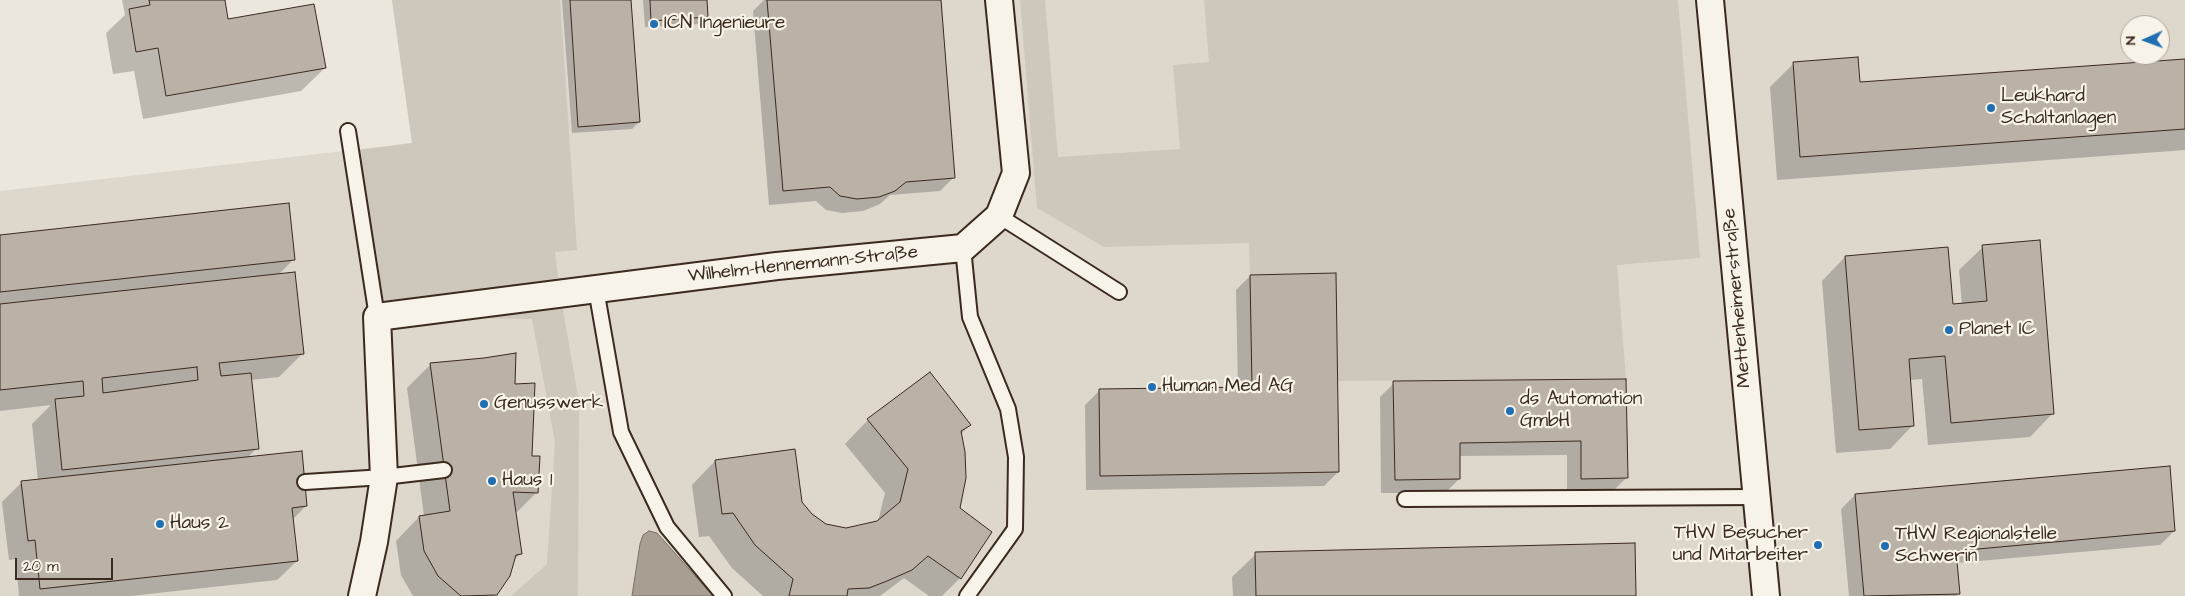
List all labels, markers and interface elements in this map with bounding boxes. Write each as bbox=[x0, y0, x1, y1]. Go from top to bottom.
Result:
place label: ICN Ingenieure bbox=[664, 13, 785, 35]
north arrow bbox=[2120, 15, 2170, 65]
marker: ICN Ingenieure bbox=[648, 18, 660, 30]
text: N bbox=[2121, 36, 2141, 45]
place label: Leukhard Schaltanlagen bbox=[2001, 86, 2116, 130]
marker: Leukhard Schaltanlagen bbox=[1985, 102, 1997, 114]
street label: Mettenheimerstraße bbox=[1719, 207, 1757, 389]
street label: Wilhelm-Hennemann-Straße bbox=[687, 242, 919, 288]
place label: Planet IC bbox=[1959, 319, 2035, 341]
marker: Planet IC bbox=[1943, 324, 1955, 336]
place label: Human Med AG bbox=[1162, 376, 1293, 398]
marker: Human Med AG bbox=[1146, 381, 1158, 393]
place label: ds Automation GmbH bbox=[1520, 389, 1642, 433]
place label: Genusswerk bbox=[494, 393, 603, 415]
marker: Genusswerk bbox=[478, 398, 490, 410]
marker: ds Automation GmbH bbox=[1504, 405, 1516, 417]
place label: Haus 1 bbox=[502, 470, 552, 492]
marker: Haus 1 bbox=[486, 475, 498, 487]
place label: Haus 2 bbox=[170, 513, 229, 535]
marker: Haus 2 bbox=[154, 518, 166, 530]
place label: THW Besucher und Mitarbeiter bbox=[1673, 523, 1808, 567]
place label: THW Regionalstelle Schwerin bbox=[1895, 524, 2057, 568]
marker: THW Besucher und Mitarbeiter bbox=[1812, 539, 1824, 551]
marker: THW Regionalstelle Schwerin bbox=[1879, 540, 1891, 552]
scale bar bbox=[18, 548, 115, 580]
text: 20 m bbox=[23, 556, 59, 577]

